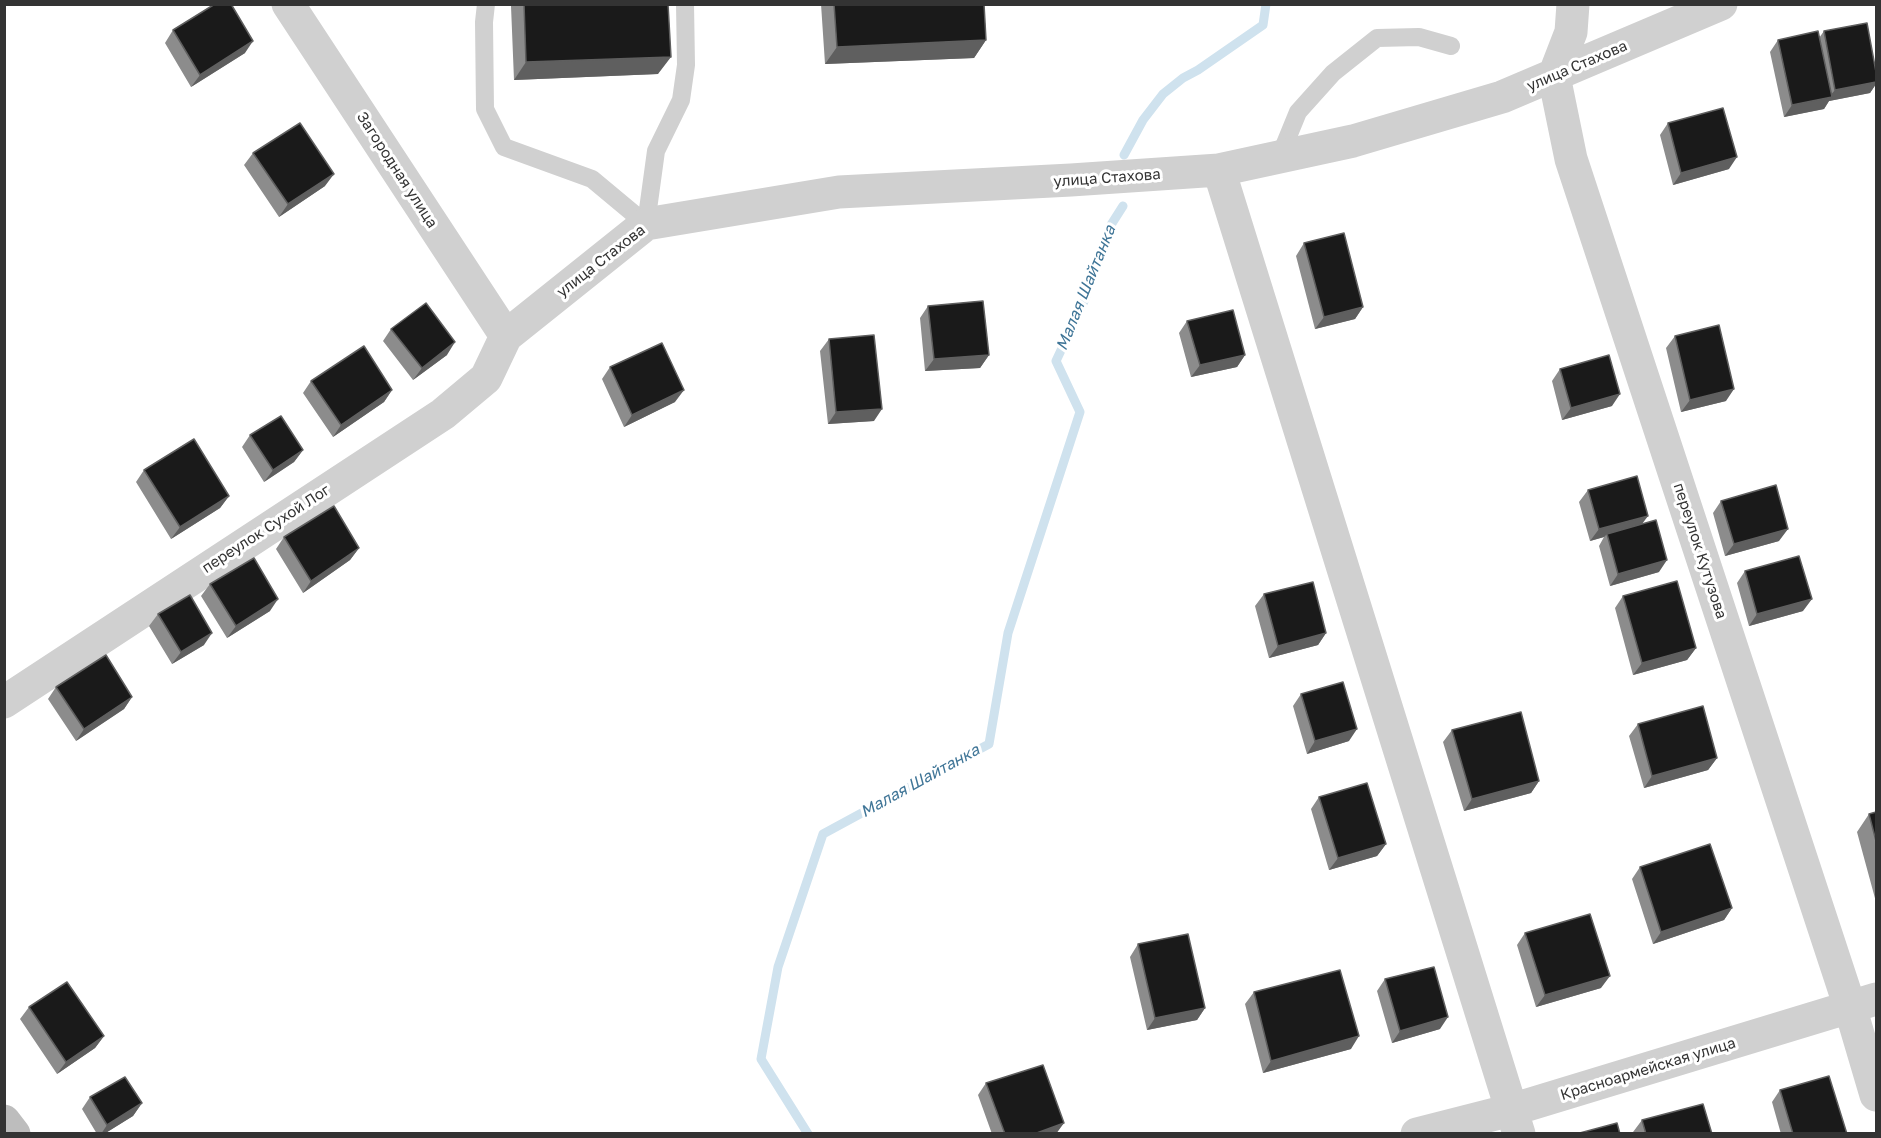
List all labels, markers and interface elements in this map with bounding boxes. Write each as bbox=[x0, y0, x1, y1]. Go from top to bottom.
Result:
street label: улица Стахова bbox=[1524, 37, 1630, 95]
street label: Загородная улица bbox=[353, 109, 441, 231]
street label: улица Стахова bbox=[1053, 165, 1161, 191]
street label: улица Стахова bbox=[553, 221, 649, 301]
water label: Малая Шайтанка bbox=[1052, 223, 1120, 353]
street label: переулок Сухой Лог bbox=[199, 481, 333, 577]
street label: переулок Кутузова bbox=[1670, 481, 1730, 621]
water label: Малая Шайтанка bbox=[857, 740, 983, 822]
street label: Красноармейская улица bbox=[1558, 1034, 1738, 1104]

